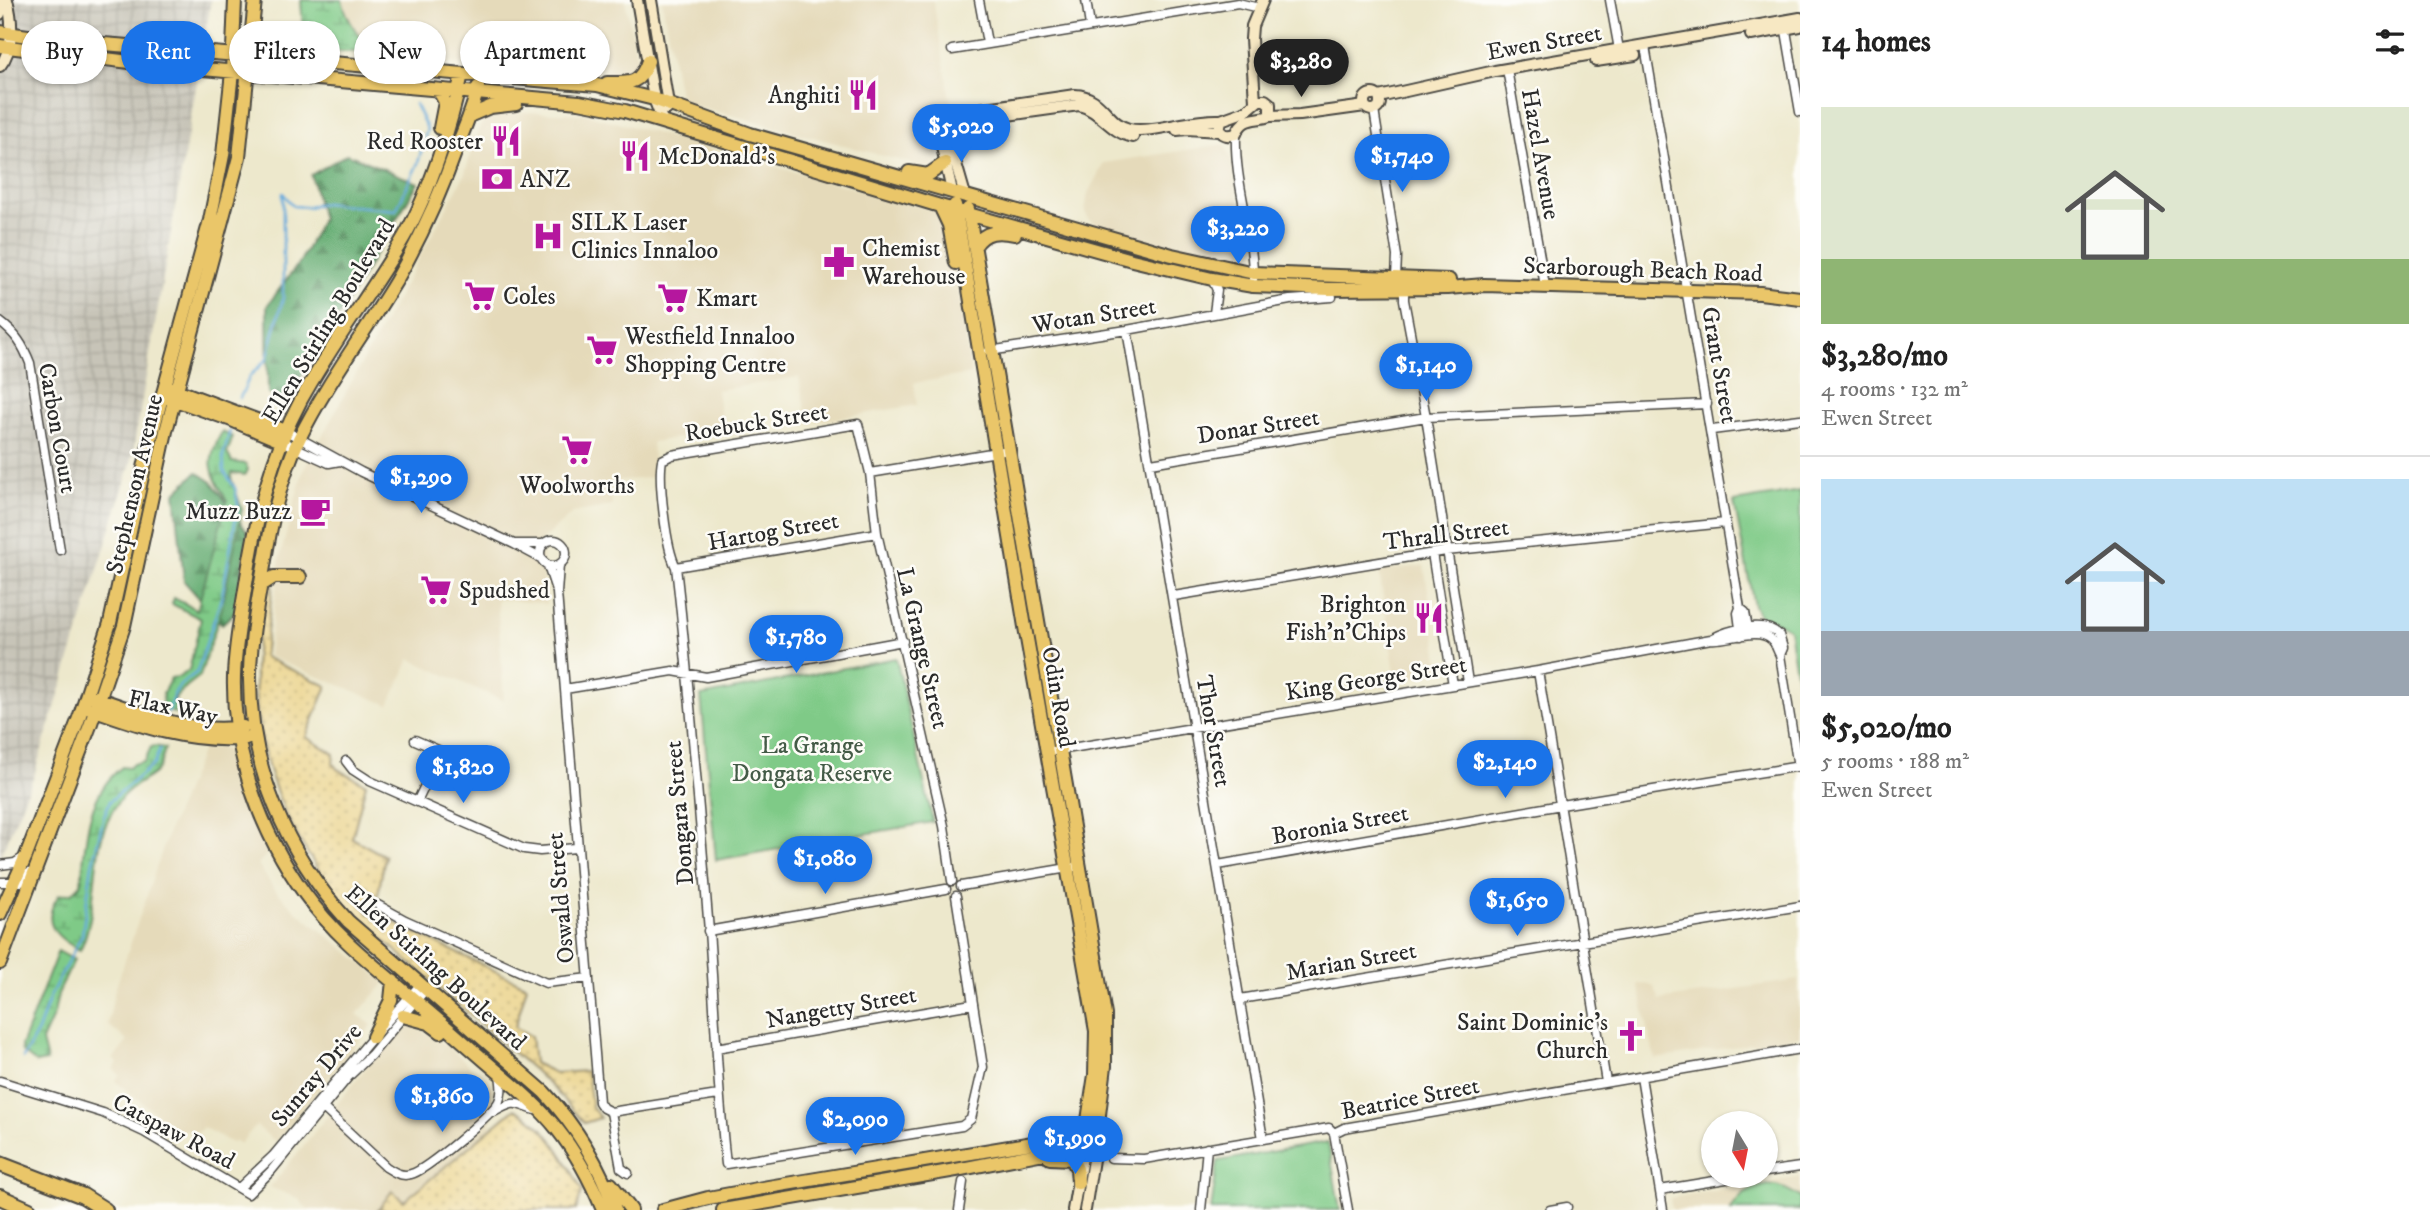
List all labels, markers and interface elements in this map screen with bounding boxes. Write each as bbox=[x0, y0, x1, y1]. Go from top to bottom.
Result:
street label: Ewen Street bbox=[1484, 18, 1604, 68]
chip: Buy bbox=[21, 21, 107, 84]
chip: Rent bbox=[121, 21, 215, 84]
chip: Filters bbox=[229, 21, 340, 84]
chip: New bbox=[354, 21, 446, 84]
chip: Apartment bbox=[460, 21, 610, 84]
icon: filters bbox=[2371, 23, 2409, 61]
text: 14 homes bbox=[1821, 24, 1931, 61]
pin: $3,280 bbox=[1244, 40, 1358, 99]
text: $3,280 bbox=[1270, 47, 1332, 76]
restaurant icon: Anghiti bbox=[846, 78, 880, 112]
place label: Anghiti bbox=[768, 81, 840, 111]
street label: Hazel Avenue bbox=[1514, 86, 1566, 222]
pin: $5,020 bbox=[904, 104, 1018, 164]
text: $5,020 bbox=[928, 112, 994, 141]
restaurant icon: Red Rooster bbox=[489, 124, 523, 158]
place label: Red Rooster bbox=[366, 127, 483, 157]
pin: $1,740 bbox=[1345, 134, 1459, 194]
restaurant icon: McDonald's bbox=[618, 139, 652, 173]
place label: McDonald's bbox=[658, 142, 775, 172]
text: $1,740 bbox=[1370, 142, 1434, 171]
icon: home bbox=[2052, 152, 2178, 278]
bank icon: ANZ bbox=[480, 162, 514, 196]
place label: ANZ bbox=[520, 165, 570, 195]
pin: $3,220 bbox=[1181, 206, 1295, 266]
place label: SILK Laser Clinics Innaloo bbox=[571, 208, 718, 266]
street label: Ellen Stirling Boulevard bbox=[256, 213, 402, 430]
text: $3,220 bbox=[1207, 214, 1269, 243]
hospital icon: SILK Laser Clinics Innaloo bbox=[531, 219, 565, 253]
place label: Chemist Warehouse bbox=[861, 234, 965, 292]
pharmacy icon: Chemist Warehouse bbox=[822, 245, 856, 279]
street label: Scarborough Beach Road bbox=[1523, 251, 1763, 289]
supermarket icon: Coles bbox=[463, 279, 497, 313]
supermarket icon: Kmart bbox=[656, 281, 690, 315]
place label: Coles bbox=[503, 282, 556, 312]
place label: Kmart bbox=[696, 284, 758, 314]
street label: Wotan Street bbox=[1029, 291, 1158, 341]
street label: Grant Street bbox=[1694, 305, 1744, 426]
place label: Westfield Innaloo Shopping Centre bbox=[624, 322, 795, 380]
supermarket icon: Westfield Innaloo Shopping Centre bbox=[585, 333, 619, 367]
text: $3,280/mo bbox=[1821, 338, 1948, 375]
pin: $1,140 bbox=[1369, 344, 1483, 403]
text: $1,140 bbox=[1395, 351, 1457, 380]
street label: Carbon Court bbox=[31, 361, 83, 496]
text: 4 rooms · 132 m² bbox=[1821, 375, 1968, 404]
street label: Stephenson Avenue bbox=[100, 391, 170, 577]
street label: Roebuck Street bbox=[682, 397, 830, 449]
street label: Donar Street bbox=[1195, 402, 1322, 451]
text: Ewen Street bbox=[1821, 404, 1932, 433]
supermarket icon: Woolworths bbox=[560, 433, 594, 467]
pin: $1,290 bbox=[364, 456, 478, 515]
text: $1,290 bbox=[390, 463, 452, 492]
place label: Woolworths bbox=[518, 471, 635, 501]
cafe icon: Muzz Buzz bbox=[298, 494, 332, 528]
place label: Muzz Buzz bbox=[185, 497, 293, 527]
street label: Hartog Street bbox=[705, 506, 841, 558]
street label: Thrall Street bbox=[1382, 512, 1511, 558]
icon: home bbox=[2052, 524, 2178, 650]
street label: La Grange Street bbox=[889, 565, 955, 732]
supermarket icon: Spudshed bbox=[419, 573, 453, 607]
place label: Spudshed bbox=[459, 576, 550, 606]
place label: Brighton Fish'n'Chips bbox=[1285, 590, 1406, 648]
restaurant icon: Brighton Fish'n'Chips bbox=[1412, 601, 1446, 635]
pin: $1,780 bbox=[739, 616, 853, 675]
text: $1,780 bbox=[765, 623, 827, 652]
street label: Odin Road bbox=[1034, 644, 1082, 750]
street label: King George Street bbox=[1283, 650, 1469, 708]
street label: Thor Street bbox=[1188, 673, 1238, 790]
street label: Flax Way bbox=[125, 684, 221, 732]
text: $5,020/mo bbox=[1821, 710, 1952, 747]
park label: La Grange Dongata Reserve bbox=[732, 731, 892, 789]
street label: Dongara Street bbox=[659, 739, 701, 886]
pin: $2,140 bbox=[1448, 740, 1562, 800]
pin: $1,820 bbox=[406, 746, 520, 805]
text: 5 rooms · 188 m² bbox=[1821, 747, 1969, 776]
text: $2,140 bbox=[1473, 748, 1537, 777]
text: $1,820 bbox=[432, 753, 494, 782]
text: Ewen Street bbox=[1821, 776, 1932, 805]
street label: Boronia Street bbox=[1270, 798, 1411, 852]
street label: Oswald Street bbox=[540, 831, 582, 965]
pin: $1,080 bbox=[768, 836, 882, 896]
text: $1,080 bbox=[793, 844, 857, 873]
street label: Ellen Stirling Boulevard bbox=[338, 878, 532, 1057]
pin: $1,650 bbox=[1460, 878, 1574, 938]
text: $1,650 bbox=[1486, 886, 1548, 915]
street label: Marian Street bbox=[1284, 936, 1419, 988]
street label: Nangetty Street bbox=[764, 980, 919, 1036]
place label: Saint Dominic's Church bbox=[1457, 1008, 1608, 1066]
street label: Sunray Drive bbox=[265, 1018, 369, 1133]
church icon: Saint Dominic's Church bbox=[1614, 1019, 1648, 1053]
street label: Beatrice Street bbox=[1338, 1071, 1482, 1127]
pin: $1,860 bbox=[385, 1074, 499, 1134]
text: $1,860 bbox=[410, 1082, 474, 1111]
street label: Catspaw Road bbox=[107, 1087, 240, 1177]
pin: $2,090 bbox=[798, 1098, 912, 1157]
text: $2,090 bbox=[822, 1105, 888, 1134]
north arrow bbox=[1701, 1111, 1778, 1188]
map controls bbox=[1701, 1111, 1778, 1188]
pin: $1,990 bbox=[1018, 1116, 1132, 1176]
text: $1,990 bbox=[1044, 1124, 1106, 1153]

